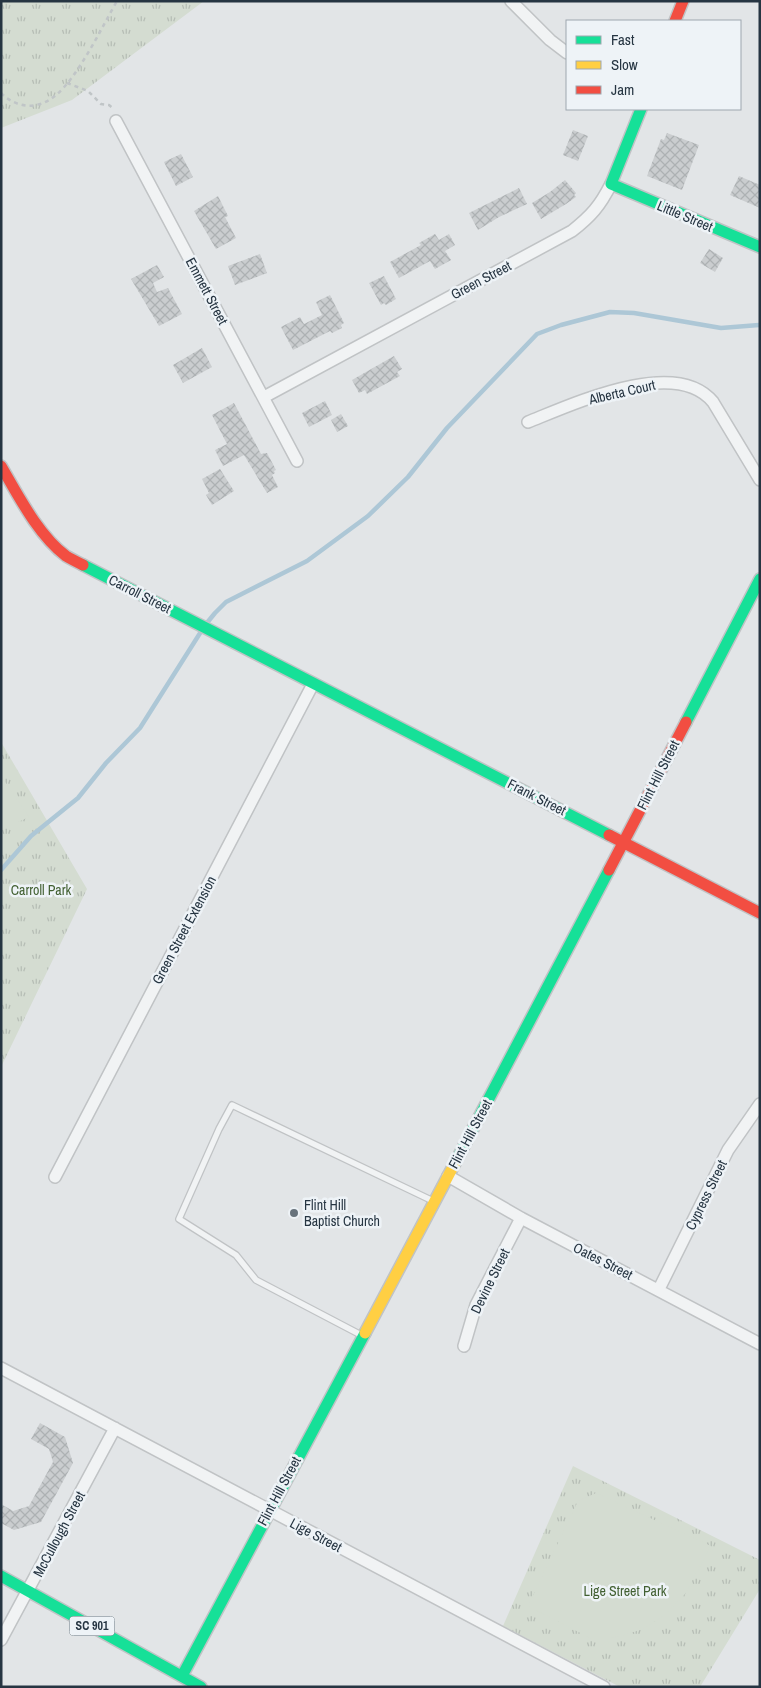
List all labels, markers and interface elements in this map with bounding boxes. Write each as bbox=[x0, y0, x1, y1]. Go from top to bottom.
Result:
legend bbox=[566, 20, 741, 110]
text: Fast bbox=[611, 29, 635, 50]
text: Slow bbox=[611, 54, 638, 75]
text: Jam bbox=[611, 79, 634, 100]
street label: Little Street bbox=[654, 196, 716, 236]
street label: Emmett Street bbox=[182, 254, 232, 328]
street label: Green Street bbox=[448, 257, 514, 303]
street label: Alberta Court bbox=[586, 376, 657, 409]
street label: Carroll Street bbox=[106, 571, 174, 617]
street label: Flint Hill Street bbox=[633, 737, 683, 813]
street label: Frank Street bbox=[505, 775, 569, 819]
street label: Green Street Extension bbox=[148, 873, 220, 987]
park label: Carroll Park bbox=[11, 881, 72, 899]
street label: Flint Hill Street bbox=[444, 1096, 496, 1172]
street label: Cypress Street bbox=[681, 1157, 731, 1233]
place label: Flint Hill Baptist Church bbox=[304, 1196, 380, 1230]
marker: Flint Hill Baptist Church bbox=[288, 1207, 300, 1219]
street label: Oates Street bbox=[570, 1238, 636, 1284]
street label: Devine Street bbox=[467, 1246, 513, 1316]
street label: Flint Hill Street bbox=[253, 1453, 305, 1529]
street label: McCullough Street bbox=[29, 1488, 89, 1580]
street label: Lige Street bbox=[287, 1514, 345, 1556]
park label: Lige Street Park bbox=[584, 1582, 667, 1600]
road number: SC 901 bbox=[70, 1616, 114, 1635]

